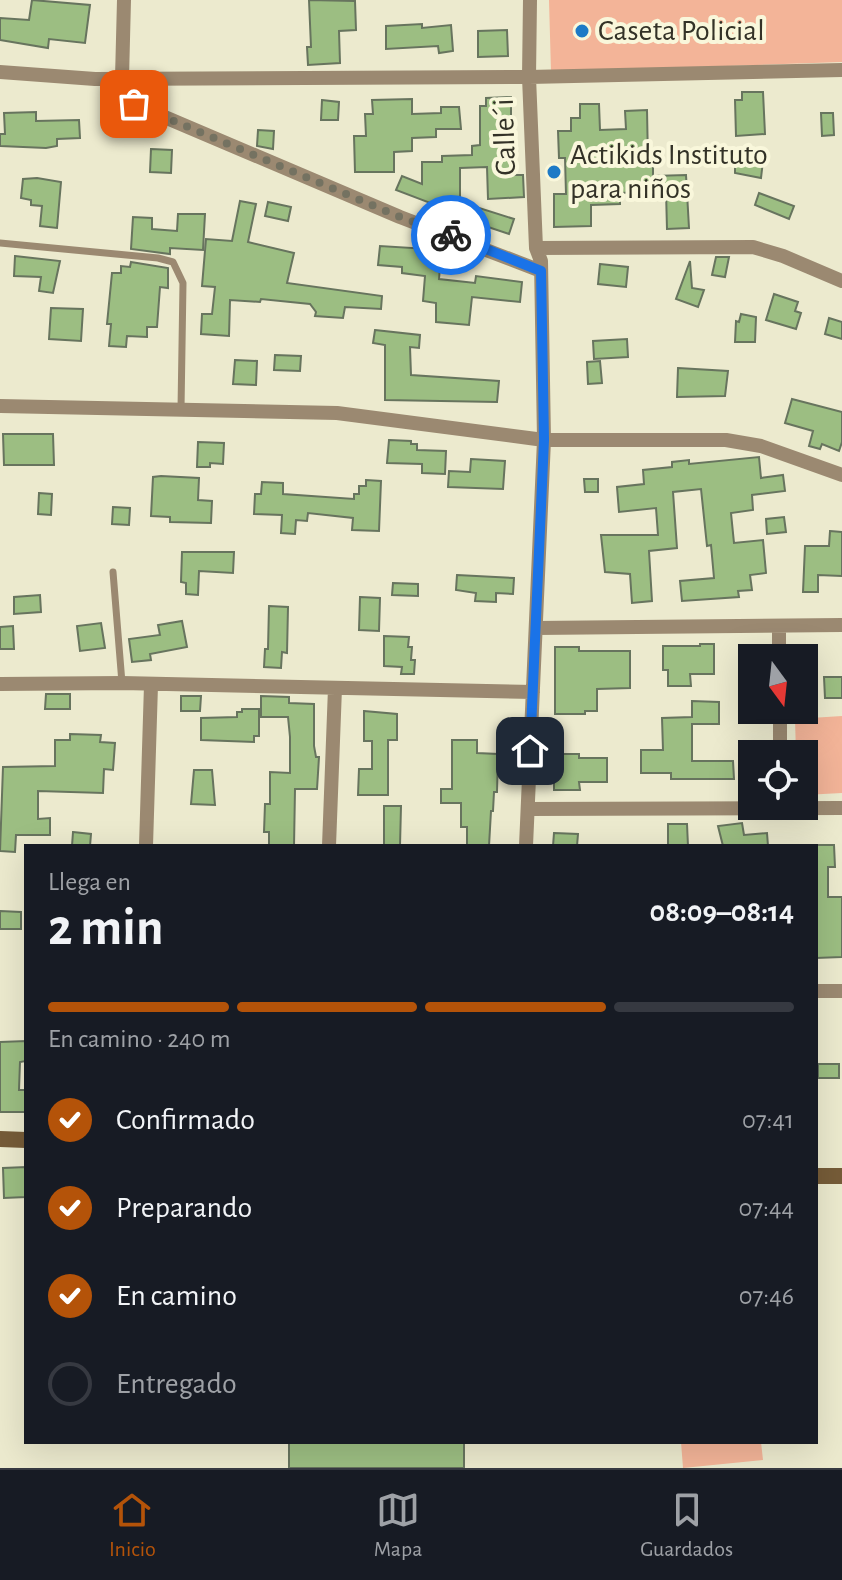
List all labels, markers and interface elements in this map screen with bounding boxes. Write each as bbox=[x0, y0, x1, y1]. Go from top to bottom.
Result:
place label: Caseta Policial bbox=[598, 16, 765, 46]
marker: Caseta Policial bbox=[573, 22, 591, 40]
pin bbox=[100, 70, 168, 138]
icon: bag bbox=[112, 82, 156, 126]
street label: Calle´i bbox=[489, 98, 521, 176]
place label: Actikids Instituto para niños bbox=[570, 140, 768, 204]
marker: Actikids Instituto para niños bbox=[545, 163, 563, 181]
courier bbox=[411, 195, 491, 275]
icon: bike bbox=[429, 213, 473, 257]
north arrow bbox=[738, 644, 818, 724]
map controls bbox=[738, 644, 818, 820]
pin bbox=[496, 717, 564, 785]
icon: home bbox=[508, 729, 552, 773]
button: locate bbox=[738, 740, 818, 820]
text: Llega en bbox=[48, 869, 131, 895]
text: 08:09–08:14 bbox=[650, 897, 794, 927]
text: 2 min bbox=[48, 902, 163, 954]
text: En camino · 240 m bbox=[48, 1026, 230, 1052]
icon: check bbox=[48, 1098, 92, 1142]
text: Confirmado bbox=[116, 1105, 255, 1135]
text: 07:41 bbox=[742, 1107, 794, 1133]
icon: check bbox=[48, 1186, 92, 1230]
text: Preparando bbox=[116, 1193, 252, 1223]
text: 07:44 bbox=[738, 1195, 794, 1221]
icon: check bbox=[48, 1274, 92, 1318]
text: En camino bbox=[116, 1281, 237, 1311]
text: 07:46 bbox=[739, 1283, 794, 1309]
text: Entregado bbox=[116, 1369, 237, 1399]
tab: Inicio bbox=[109, 1488, 156, 1562]
tab: Mapa bbox=[374, 1488, 422, 1562]
tab: Guardados bbox=[640, 1488, 733, 1562]

